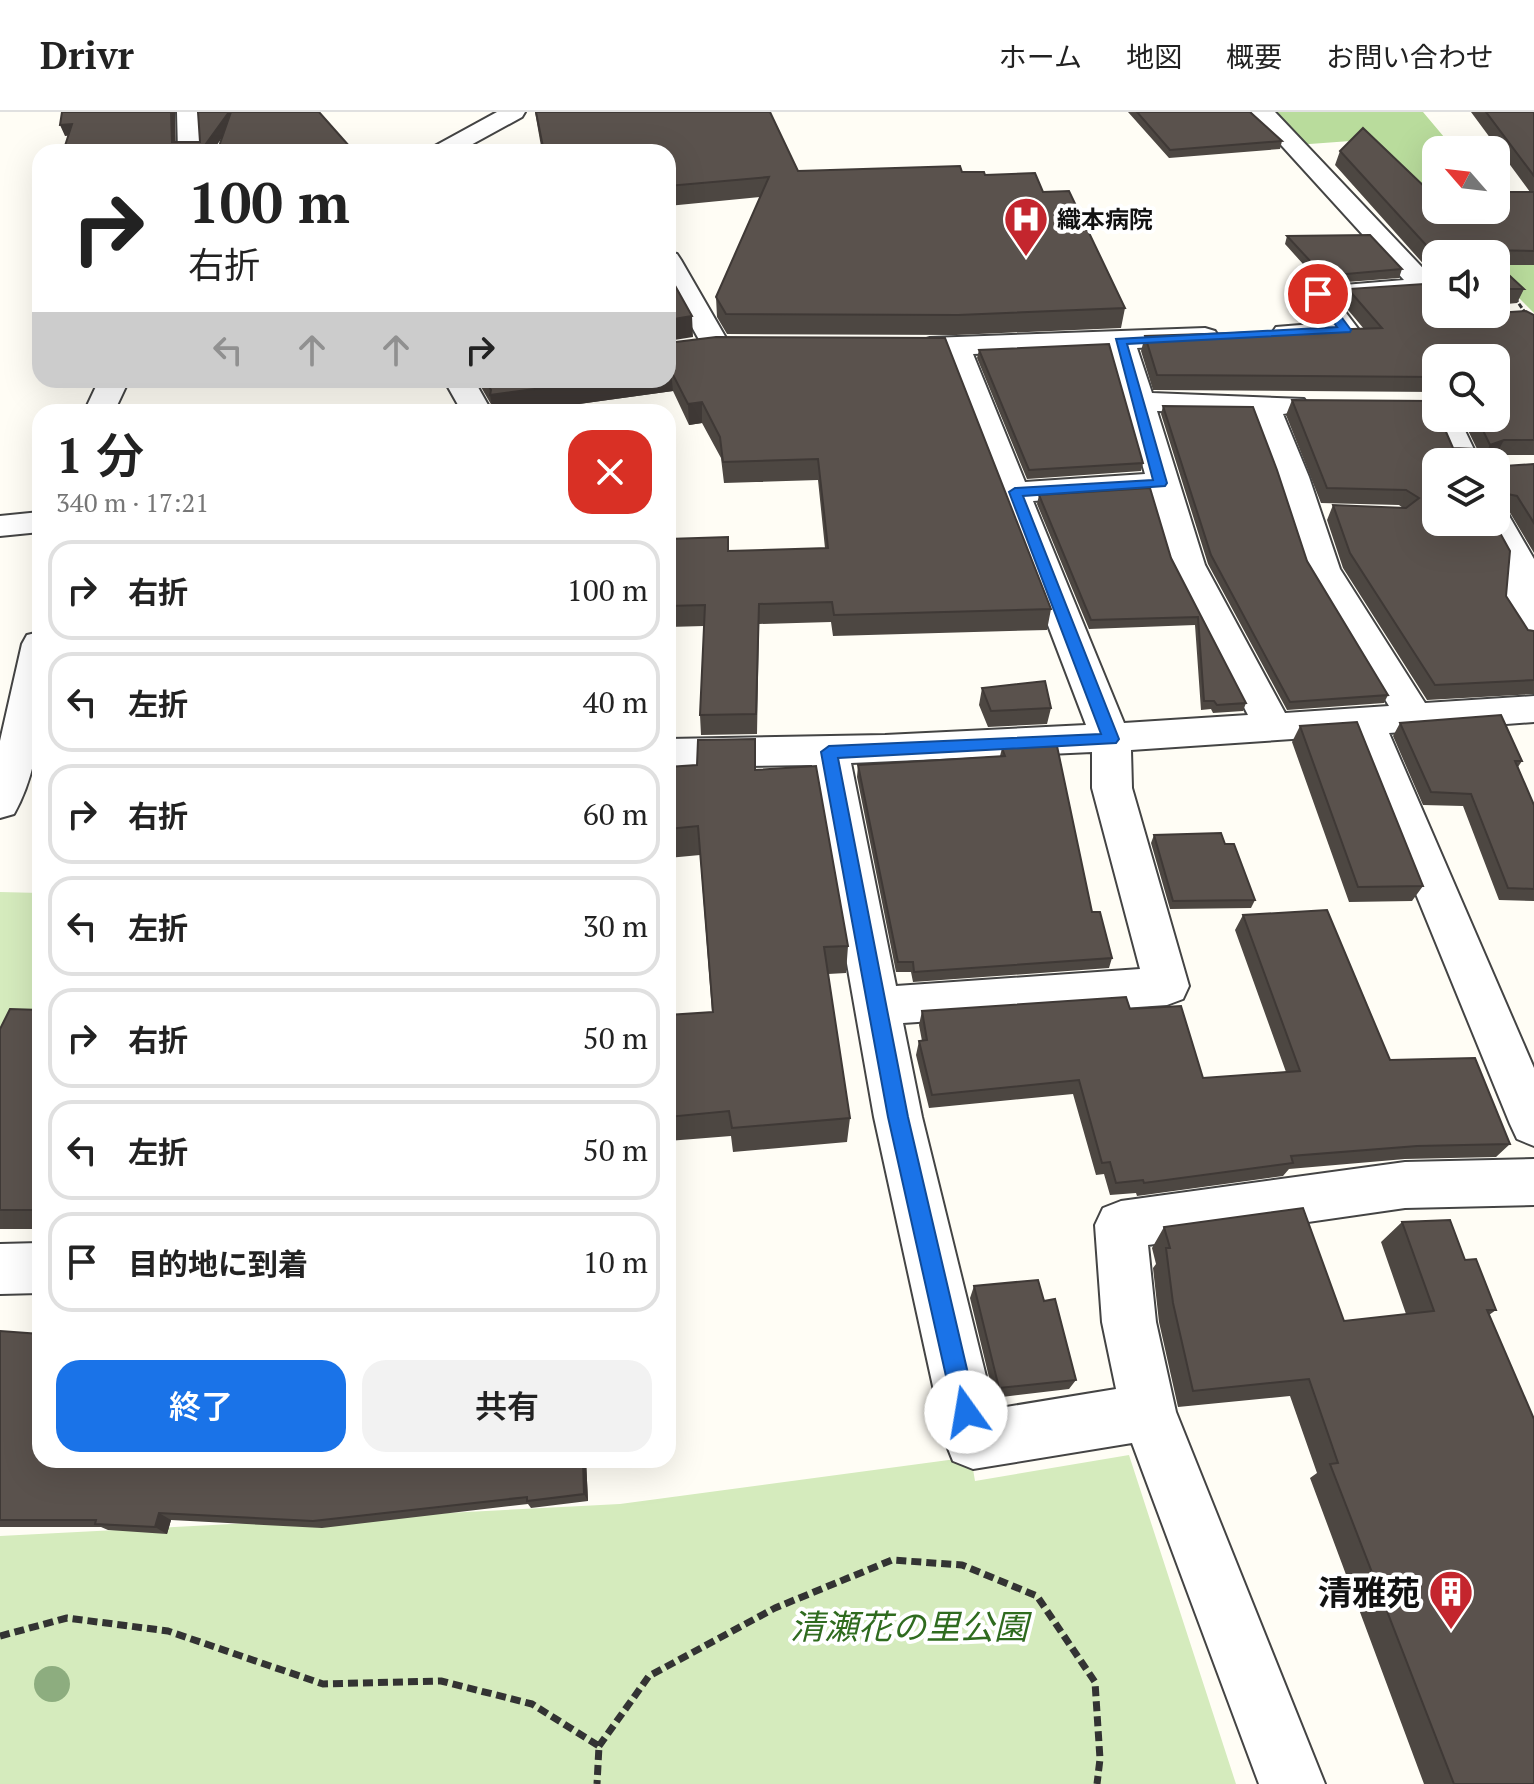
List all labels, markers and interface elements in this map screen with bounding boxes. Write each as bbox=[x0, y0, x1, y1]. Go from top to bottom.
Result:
text: Drivr bbox=[40, 30, 134, 80]
text: ホーム bbox=[999, 38, 1082, 75]
text: 地図 bbox=[1126, 38, 1182, 75]
text: 概要 bbox=[1226, 38, 1282, 75]
text: お問い合わせ bbox=[1326, 38, 1494, 75]
north arrow bbox=[1422, 136, 1510, 224]
map controls bbox=[1422, 136, 1510, 536]
text: 100 m bbox=[188, 165, 350, 239]
icon: right bbox=[56, 176, 160, 280]
hospital icon: 織本病院 bbox=[1002, 195, 1050, 258]
place label: 織本病院 bbox=[1057, 203, 1153, 235]
button: sound bbox=[1422, 240, 1510, 328]
text: 右折 bbox=[188, 241, 260, 288]
pin bbox=[1284, 260, 1352, 328]
icon: arrive bbox=[1296, 272, 1340, 316]
icon: left bbox=[206, 328, 250, 372]
icon: ahead bbox=[290, 328, 334, 372]
icon: ahead bbox=[374, 328, 418, 372]
icon: right bbox=[458, 328, 502, 372]
button: search bbox=[1422, 344, 1510, 432]
text: 1 分 bbox=[56, 423, 144, 487]
button: close bbox=[568, 430, 652, 514]
button: layers bbox=[1422, 448, 1510, 536]
text: 340 m · 17:21 bbox=[56, 485, 209, 519]
icon: right bbox=[60, 568, 104, 612]
text: 100 m bbox=[567, 570, 648, 610]
text: 右折 bbox=[128, 572, 188, 612]
icon: left bbox=[60, 680, 104, 724]
text: 40 m bbox=[583, 682, 648, 722]
text: 左折 bbox=[128, 684, 188, 724]
icon: right bbox=[60, 792, 104, 836]
text: 60 m bbox=[583, 794, 648, 834]
text: 右折 bbox=[128, 796, 188, 836]
icon: left bbox=[60, 904, 104, 948]
text: 30 m bbox=[583, 906, 648, 946]
text: 左折 bbox=[128, 908, 188, 948]
icon: right bbox=[60, 1016, 104, 1060]
text: 50 m bbox=[583, 1018, 648, 1058]
text: 右折 bbox=[128, 1020, 188, 1060]
icon: left bbox=[60, 1128, 104, 1172]
text: 50 m bbox=[583, 1130, 648, 1170]
text: 左折 bbox=[128, 1132, 188, 1172]
icon: arrive bbox=[60, 1240, 104, 1284]
text: 10 m bbox=[583, 1242, 648, 1282]
text: 目的地に到着 bbox=[128, 1244, 308, 1284]
button: 終了 bbox=[56, 1360, 346, 1452]
button: 共有 bbox=[362, 1360, 652, 1452]
position arrow bbox=[924, 1370, 1008, 1454]
building icon: 清雅苑 bbox=[1427, 1568, 1475, 1631]
place label: 清雅苑 bbox=[1318, 1570, 1420, 1615]
park label: 清瀬花の里公園 bbox=[790, 1604, 1032, 1649]

